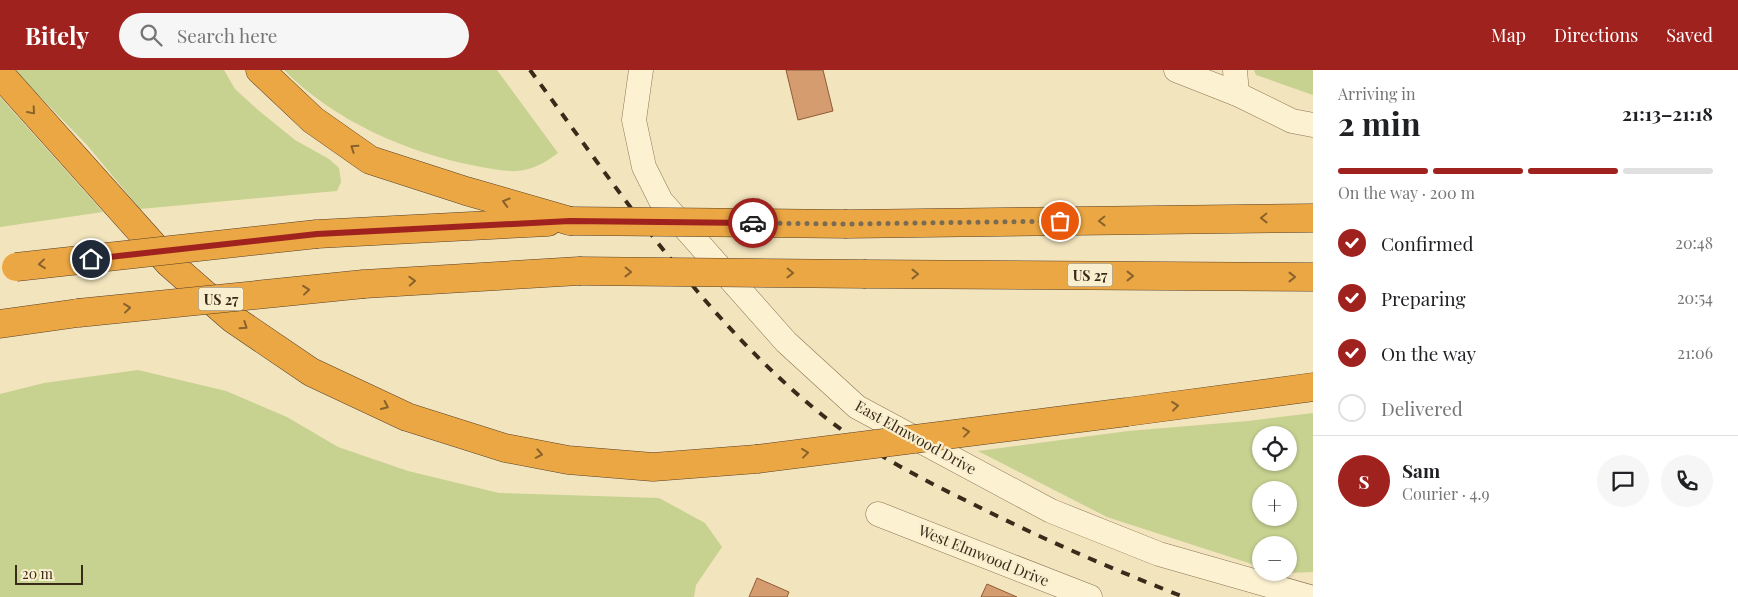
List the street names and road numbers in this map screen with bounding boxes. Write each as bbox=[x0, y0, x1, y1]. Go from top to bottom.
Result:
road number: US 27 bbox=[1068, 264, 1112, 286]
road number: US 27 bbox=[198, 288, 244, 310]
street label: East Elmwood Drive bbox=[852, 395, 980, 479]
street label: West Elmwood Drive bbox=[915, 519, 1052, 590]

